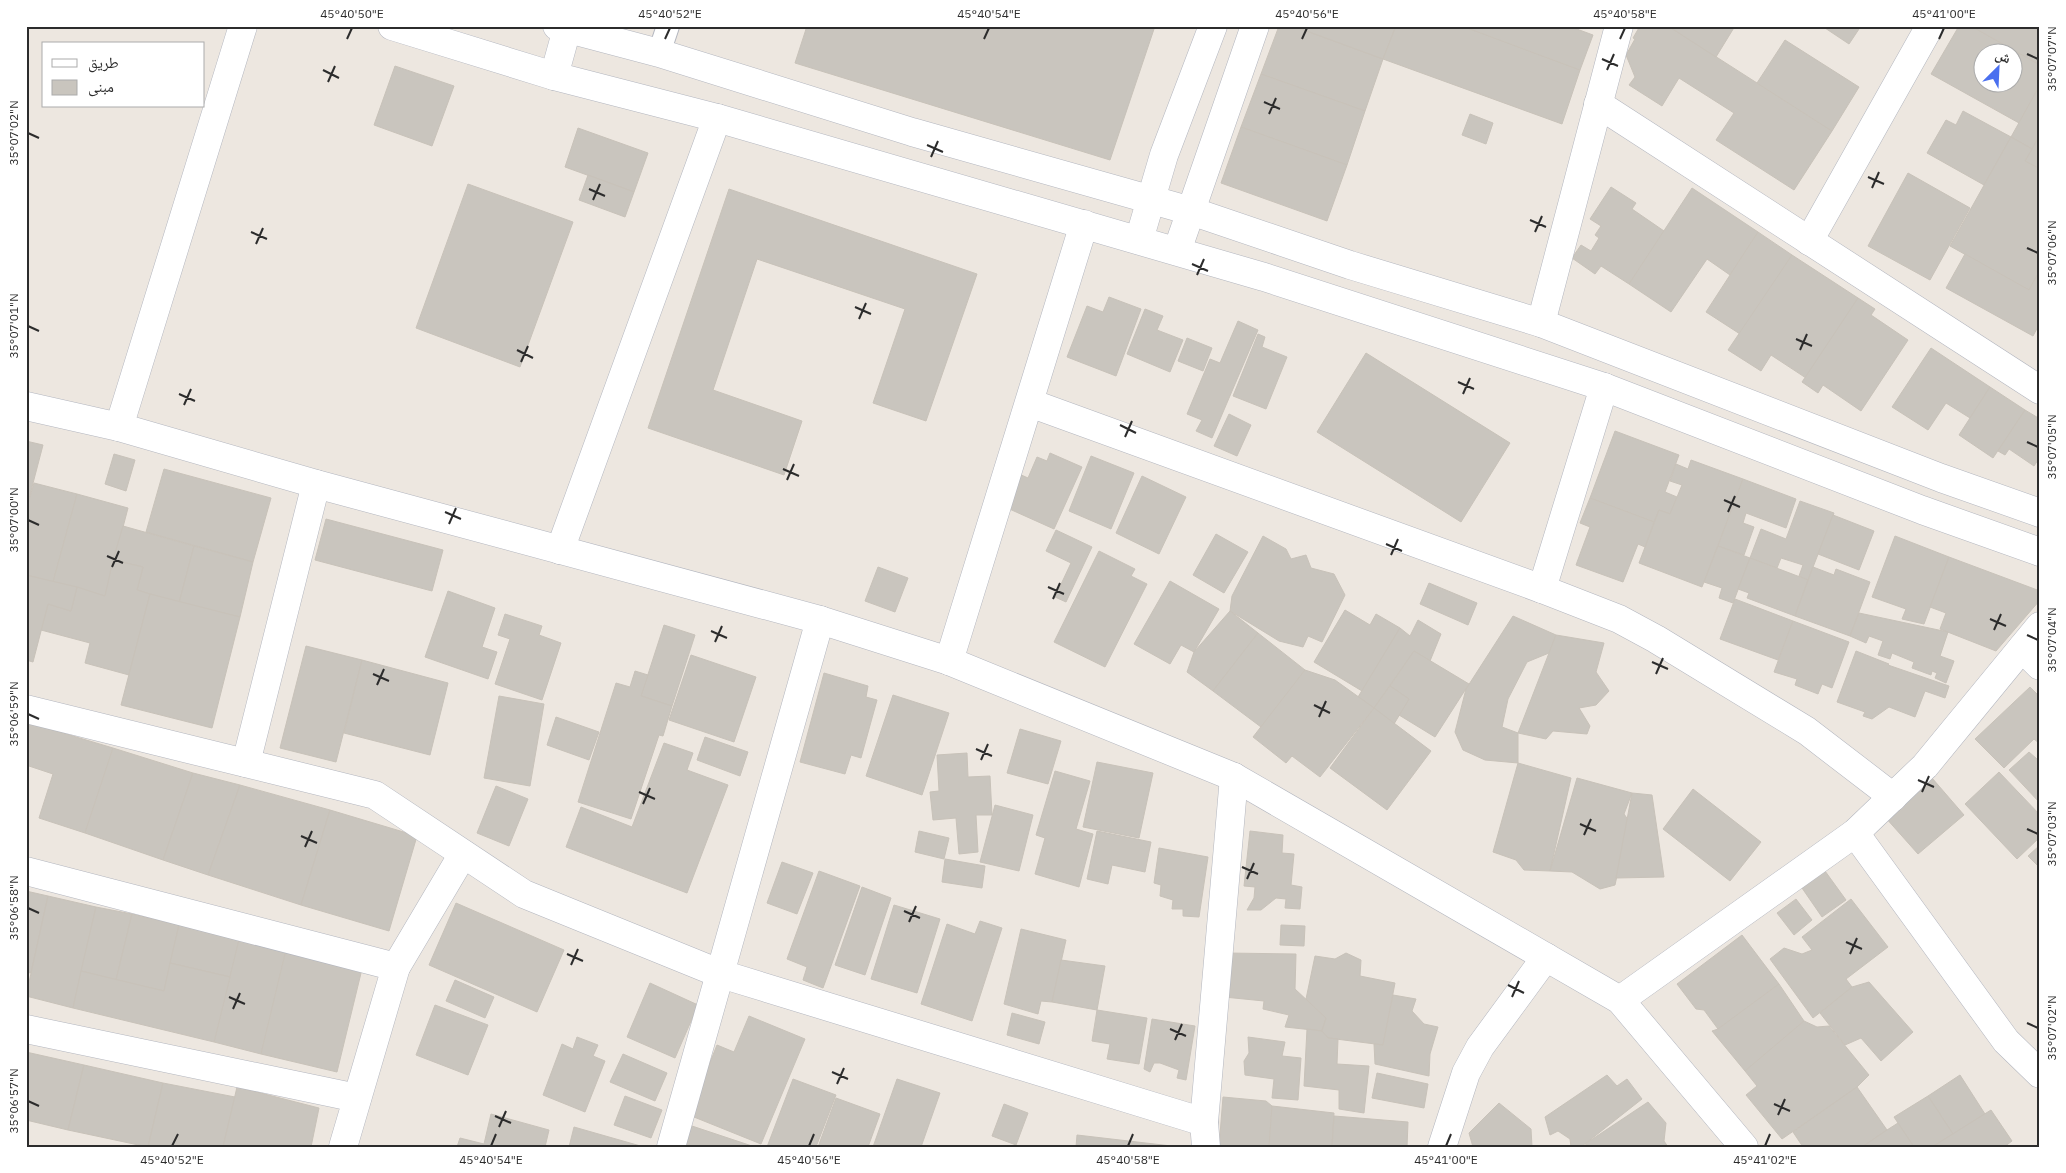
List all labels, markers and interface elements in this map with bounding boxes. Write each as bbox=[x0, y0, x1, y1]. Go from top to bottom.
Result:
text: 45°40'50"E bbox=[320, 6, 384, 21]
text: 45°40'52"E bbox=[638, 6, 702, 21]
text: 45°40'54"E bbox=[957, 6, 1021, 21]
text: 45°40'56"E bbox=[1275, 6, 1339, 21]
text: 45°40'58"E bbox=[1593, 6, 1657, 21]
text: 45°41'00"E bbox=[1912, 6, 1976, 21]
text: 35°07'07"N bbox=[2044, 26, 2059, 92]
legend bbox=[42, 42, 205, 108]
north arrow bbox=[1974, 42, 2024, 92]
text: ش bbox=[1993, 45, 2014, 67]
text: طريق bbox=[88, 53, 119, 73]
text: مبنى bbox=[88, 77, 114, 97]
text: 35°07'02"N bbox=[6, 100, 21, 166]
text: 35°07'06"N bbox=[2044, 220, 2059, 286]
text: 35°07'01"N bbox=[6, 293, 21, 359]
text: 35°07'05"N bbox=[2044, 414, 2059, 480]
text: 35°07'00"N bbox=[6, 487, 21, 553]
text: 35°07'04"N bbox=[2044, 607, 2059, 673]
text: 35°06'59"N bbox=[6, 681, 21, 747]
text: 35°07'03"N bbox=[2044, 801, 2059, 867]
text: 35°06'58"N bbox=[6, 875, 21, 941]
text: 35°07'02"N bbox=[2044, 995, 2059, 1061]
text: 35°06'57"N bbox=[6, 1068, 21, 1134]
text: 45°40'52"E bbox=[140, 1152, 204, 1167]
text: 45°40'54"E bbox=[459, 1152, 523, 1167]
text: 45°40'56"E bbox=[777, 1152, 841, 1167]
text: 45°40'58"E bbox=[1096, 1152, 1160, 1167]
text: 45°41'00"E bbox=[1414, 1152, 1478, 1167]
text: 45°41'02"E bbox=[1733, 1152, 1797, 1167]

